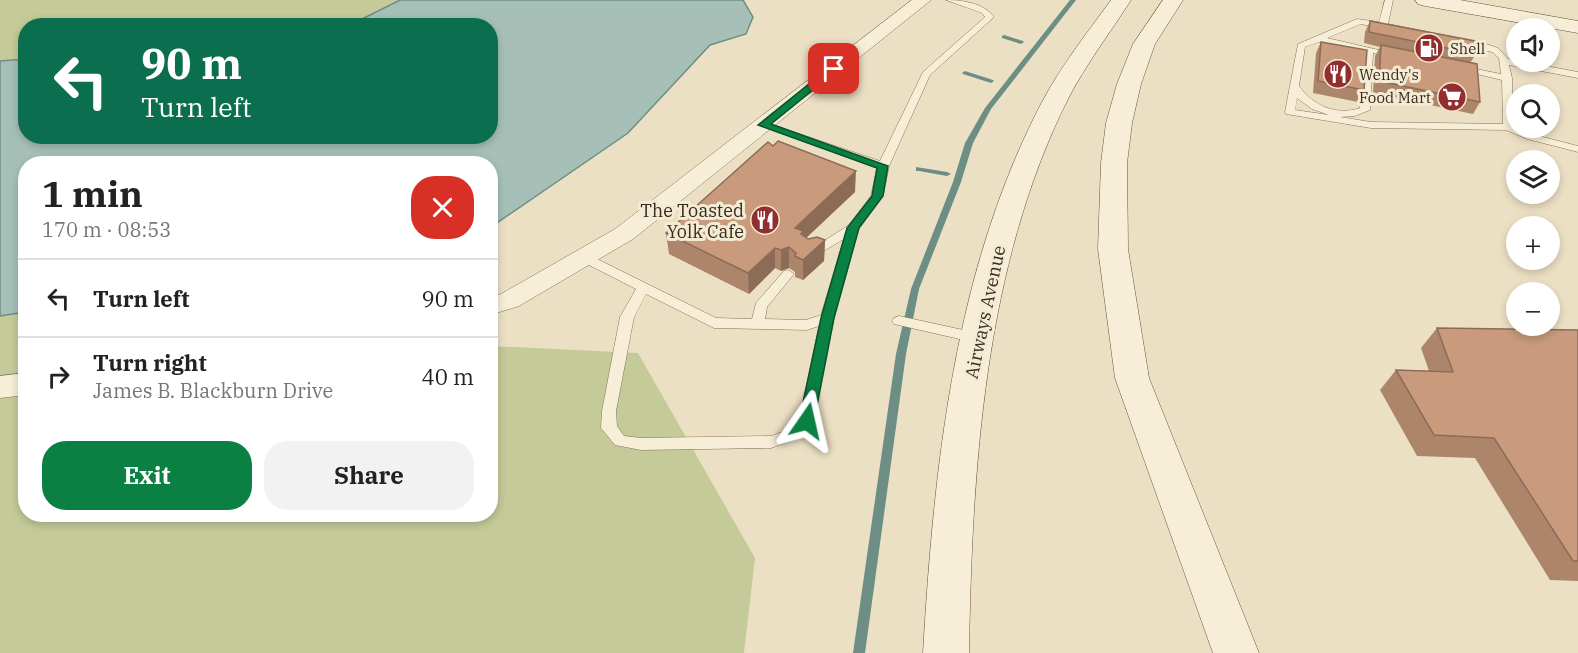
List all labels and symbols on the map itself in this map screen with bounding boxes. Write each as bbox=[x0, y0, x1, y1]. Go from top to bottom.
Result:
fuel station icon: Shell bbox=[1413, 32, 1445, 64]
place label: Shell bbox=[1450, 39, 1485, 58]
pin bbox=[808, 43, 859, 94]
restaurant icon: Wendy's bbox=[1322, 58, 1354, 90]
place label: Wendy's bbox=[1359, 65, 1419, 84]
supermarket icon: Food Mart bbox=[1436, 81, 1468, 113]
place label: Food Mart bbox=[1359, 88, 1431, 107]
place label: The Toasted Yolk Cafe bbox=[640, 199, 744, 243]
restaurant icon: The Toasted Yolk Cafe bbox=[749, 204, 781, 236]
street label: Airways Avenue bbox=[960, 243, 1010, 381]
position arrow bbox=[775, 389, 839, 453]

